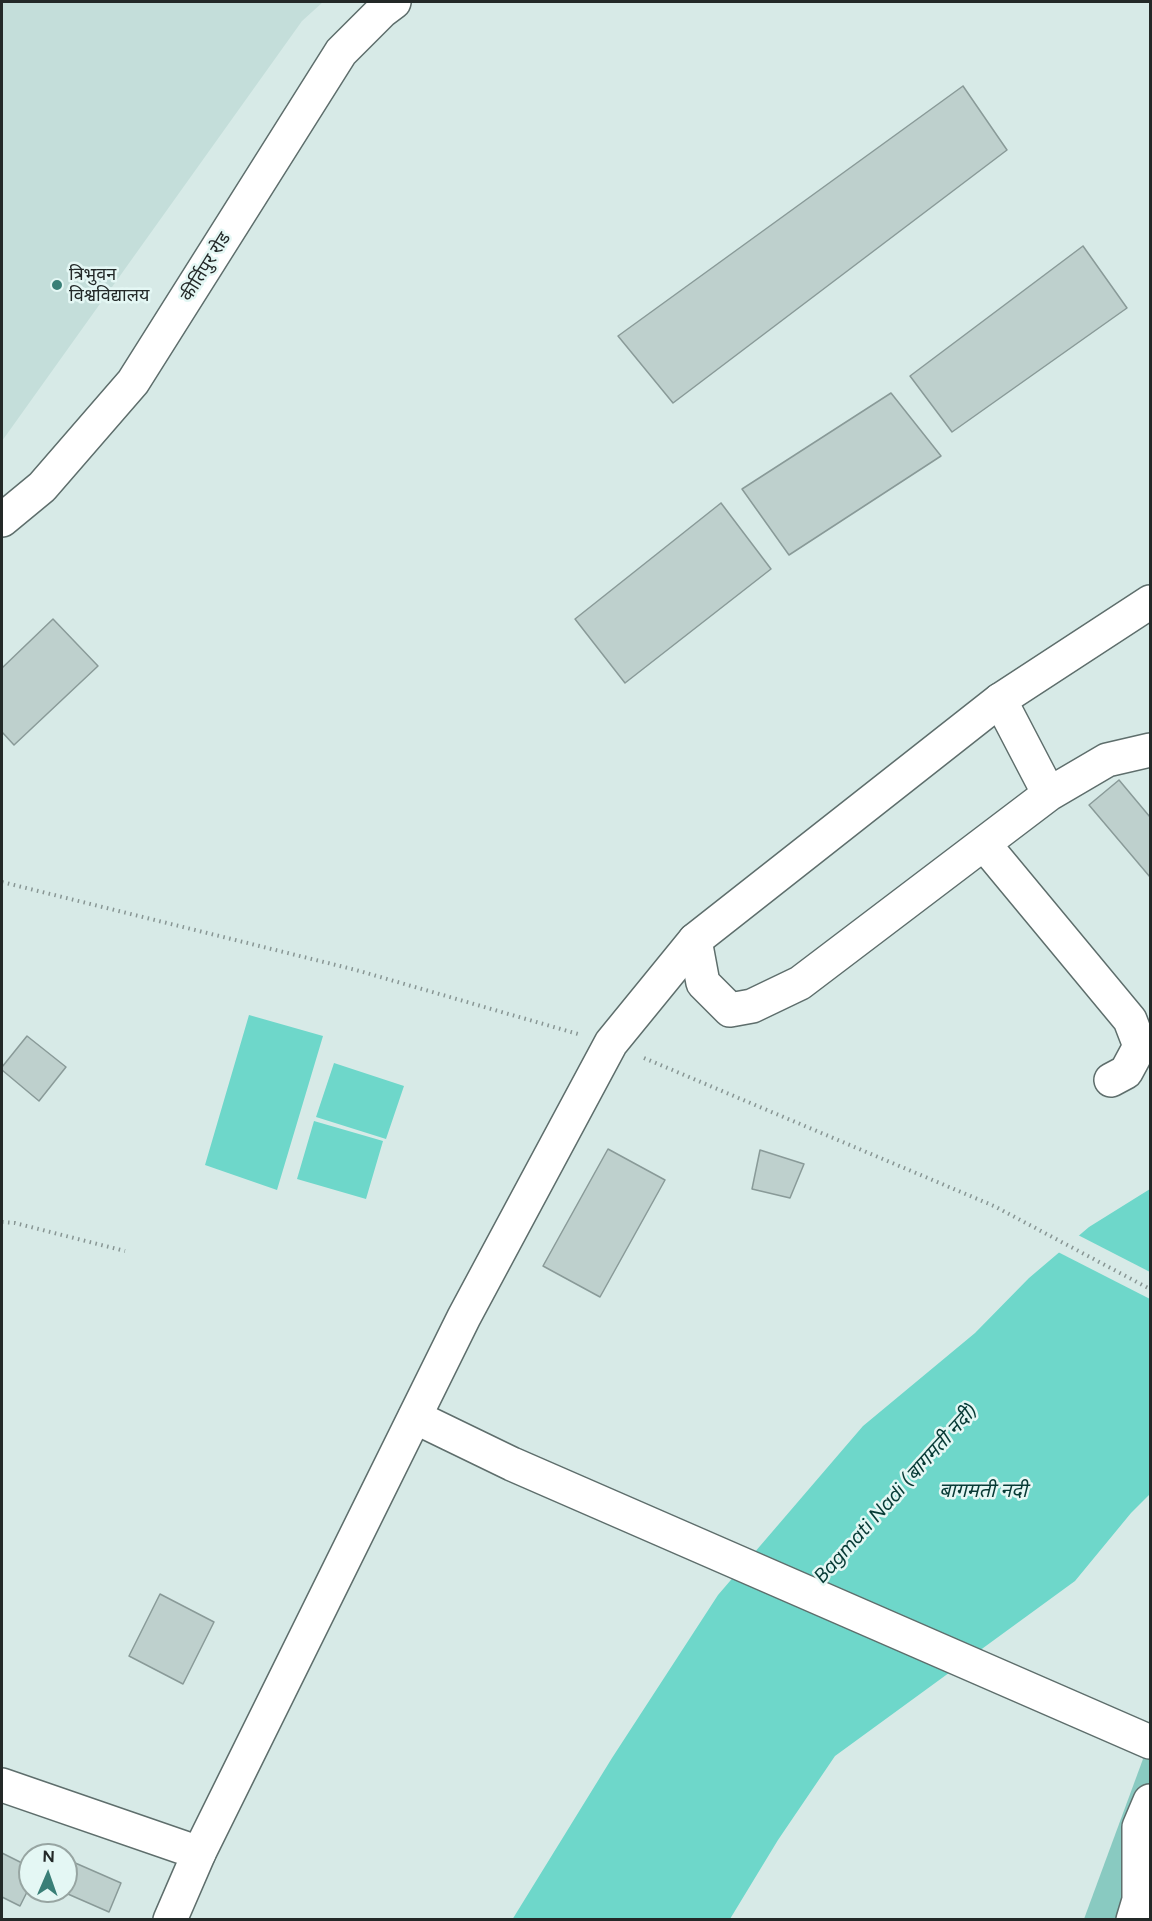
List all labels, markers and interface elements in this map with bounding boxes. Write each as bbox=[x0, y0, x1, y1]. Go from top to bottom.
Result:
street label: कीर्तिपुर रोड bbox=[176, 229, 236, 305]
place label: त्रिभुवन विश्वविद्यालय bbox=[69, 264, 149, 306]
marker: त्रिभुवन विश्वविद्यालय bbox=[50, 278, 64, 292]
water label: Bagmati Nadi (बागमती नदी) bbox=[809, 1399, 983, 1589]
water label: बागमती नदी bbox=[939, 1479, 1027, 1503]
north arrow bbox=[18, 1843, 78, 1903]
text: N bbox=[42, 1847, 55, 1866]

